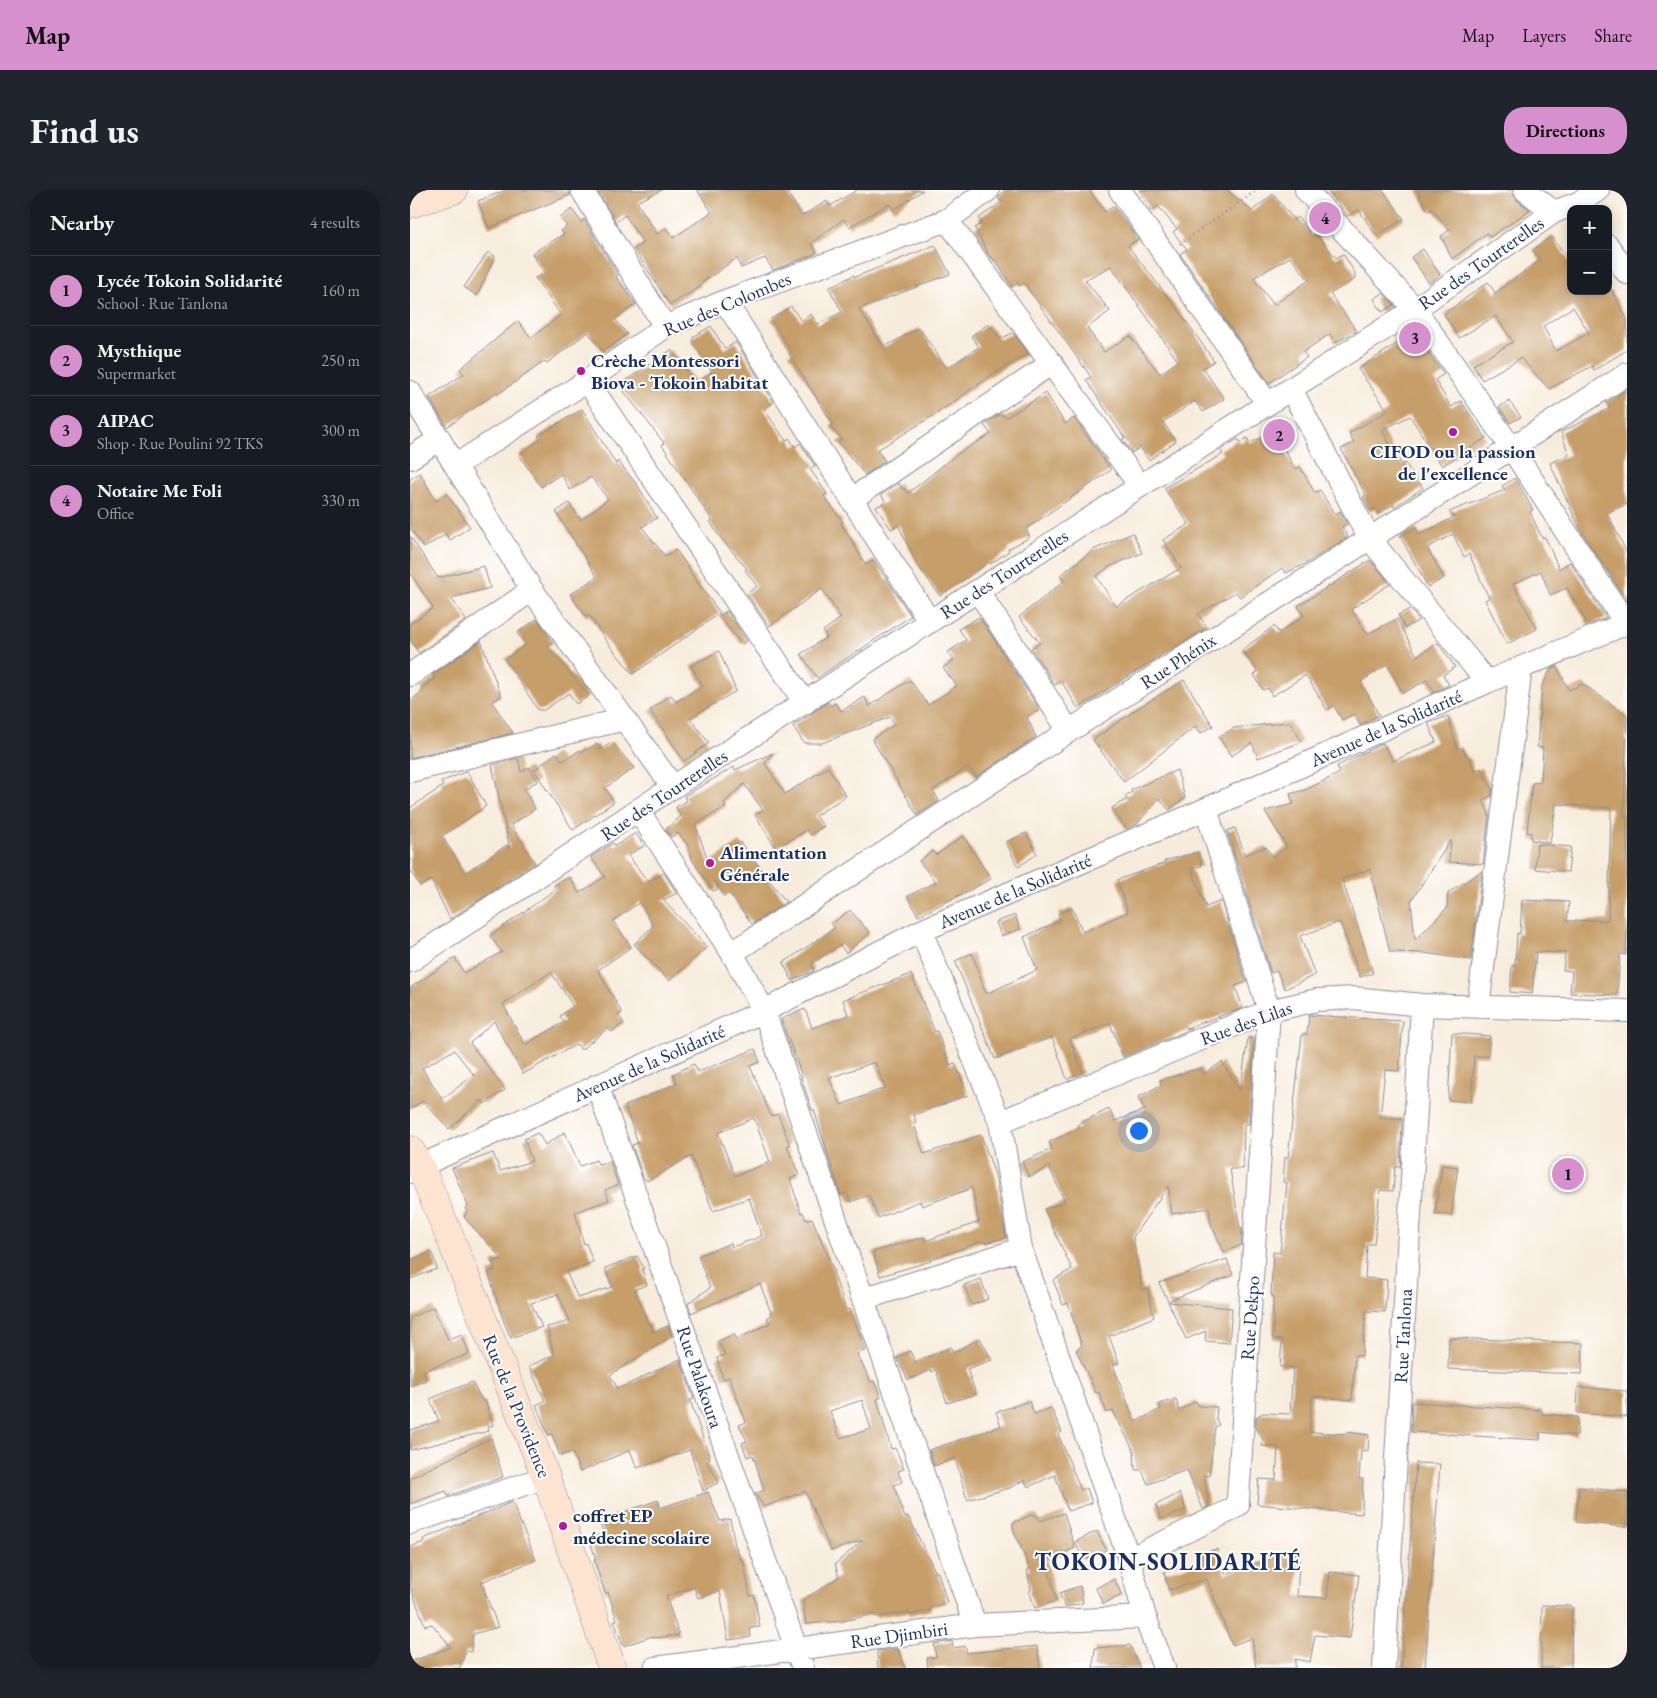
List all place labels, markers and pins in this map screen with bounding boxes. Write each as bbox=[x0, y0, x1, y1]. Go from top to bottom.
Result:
pin: 4 bbox=[1309, 199, 1341, 237]
pin: 3 bbox=[1399, 319, 1431, 357]
place label: Crèche Montessori Biova - Tokoin habitat bbox=[591, 348, 768, 395]
marker: Crèche Montessori Biova - Tokoin habitat bbox=[575, 365, 587, 377]
pin: 2 bbox=[1263, 416, 1295, 454]
marker: CIFOD ou la passion de l'excellence bbox=[1447, 426, 1459, 438]
place label: CIFOD ou la passion de l'excellence bbox=[1370, 439, 1536, 486]
place label: Alimentation Générale bbox=[719, 840, 827, 887]
marker: Alimentation Générale bbox=[704, 857, 716, 869]
pin: 1 bbox=[1552, 1155, 1584, 1193]
place label: coffret EP médecine scolaire bbox=[573, 1503, 710, 1550]
marker: coffret EP médecine scolaire bbox=[557, 1520, 569, 1532]

